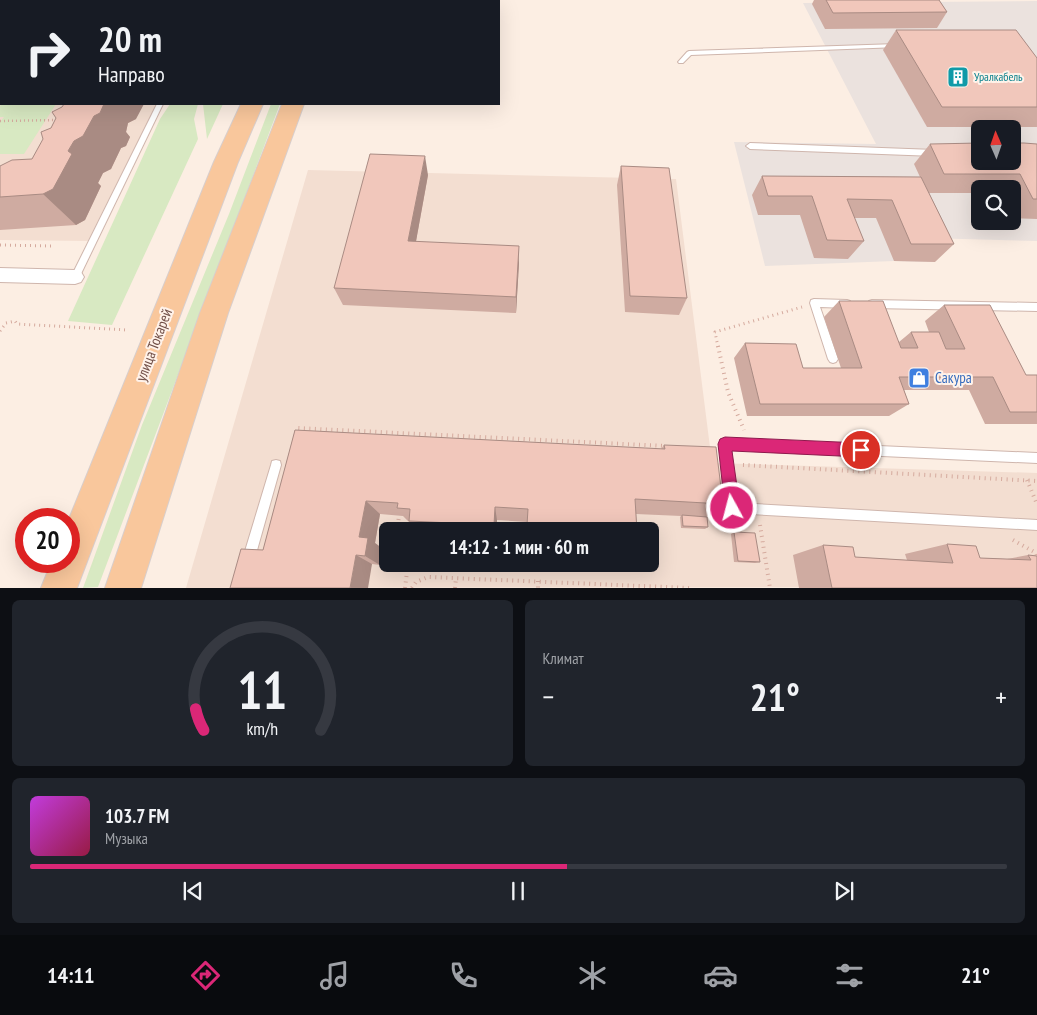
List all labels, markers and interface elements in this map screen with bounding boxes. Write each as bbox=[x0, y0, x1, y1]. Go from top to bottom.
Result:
text: 20 m bbox=[98, 16, 162, 62]
icon: right bbox=[15, 20, 80, 85]
text: Направо bbox=[98, 60, 165, 88]
building icon: Уралкабель bbox=[946, 65, 970, 89]
place label: Уралкабель bbox=[974, 69, 1023, 84]
north arrow bbox=[971, 120, 1021, 170]
map controls bbox=[971, 120, 1021, 230]
button: search bbox=[971, 180, 1021, 230]
street label: улица Токарей bbox=[131, 306, 176, 384]
shop icon: Сакура bbox=[907, 366, 931, 390]
place label: Сакура bbox=[935, 368, 972, 387]
pin bbox=[840, 429, 882, 471]
icon: arrive bbox=[847, 436, 875, 464]
position arrow bbox=[705, 481, 757, 533]
speed limit sign: 20 bbox=[15, 508, 80, 573]
text: 14:12 · 1 мин · 60 m bbox=[449, 535, 589, 559]
text: Климат bbox=[543, 648, 584, 668]
text: 11 bbox=[237, 656, 287, 723]
text: 21° bbox=[750, 672, 800, 721]
text: − bbox=[543, 678, 554, 715]
text: + bbox=[995, 678, 1007, 715]
text: km/h bbox=[246, 717, 278, 740]
text: 103.7 FM bbox=[105, 804, 169, 828]
text: Музыка bbox=[105, 828, 148, 848]
icon: previous bbox=[179, 877, 207, 905]
icon: pause bbox=[504, 877, 532, 905]
icon: next bbox=[830, 877, 858, 905]
icon: directions bbox=[188, 958, 223, 993]
icon: music bbox=[317, 958, 352, 993]
icon: phone bbox=[446, 958, 481, 993]
icon: climate bbox=[575, 958, 610, 993]
icon: car bbox=[703, 958, 738, 993]
icon: filters bbox=[832, 958, 867, 993]
text: 14:11 bbox=[47, 961, 94, 989]
text: 21° bbox=[961, 961, 990, 989]

